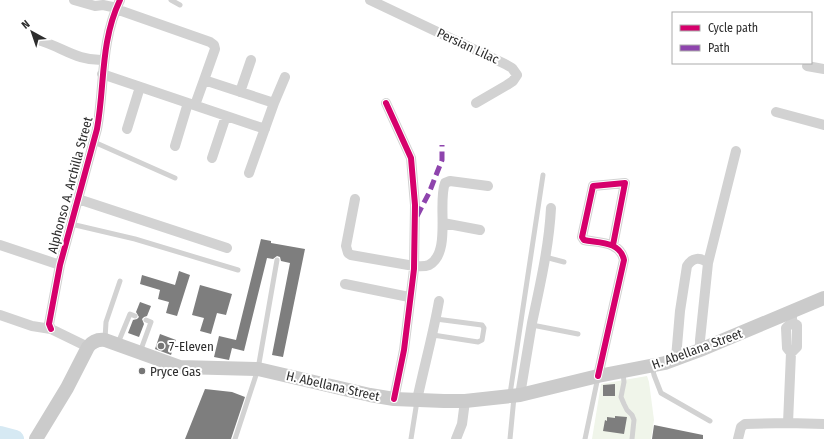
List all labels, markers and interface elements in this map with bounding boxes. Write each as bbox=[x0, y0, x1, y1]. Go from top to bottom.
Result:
north arrow bbox=[12, 12, 52, 52]
legend bbox=[672, 12, 812, 64]
text: N bbox=[19, 18, 33, 32]
text: Cycle path bbox=[708, 21, 758, 35]
street label: Persian Lilac bbox=[435, 25, 502, 67]
text: Path bbox=[708, 41, 730, 55]
street label: Alphonso A. Archilla Street bbox=[45, 114, 96, 255]
street label: H. Abellana Street bbox=[650, 325, 745, 372]
place label: 7-Eleven bbox=[169, 339, 214, 354]
marker: 7-Eleven bbox=[156, 341, 166, 351]
place label: Pryce Gas bbox=[150, 364, 201, 379]
marker: Pryce Gas bbox=[137, 366, 147, 376]
street label: H. Abellana Street bbox=[285, 368, 382, 404]

